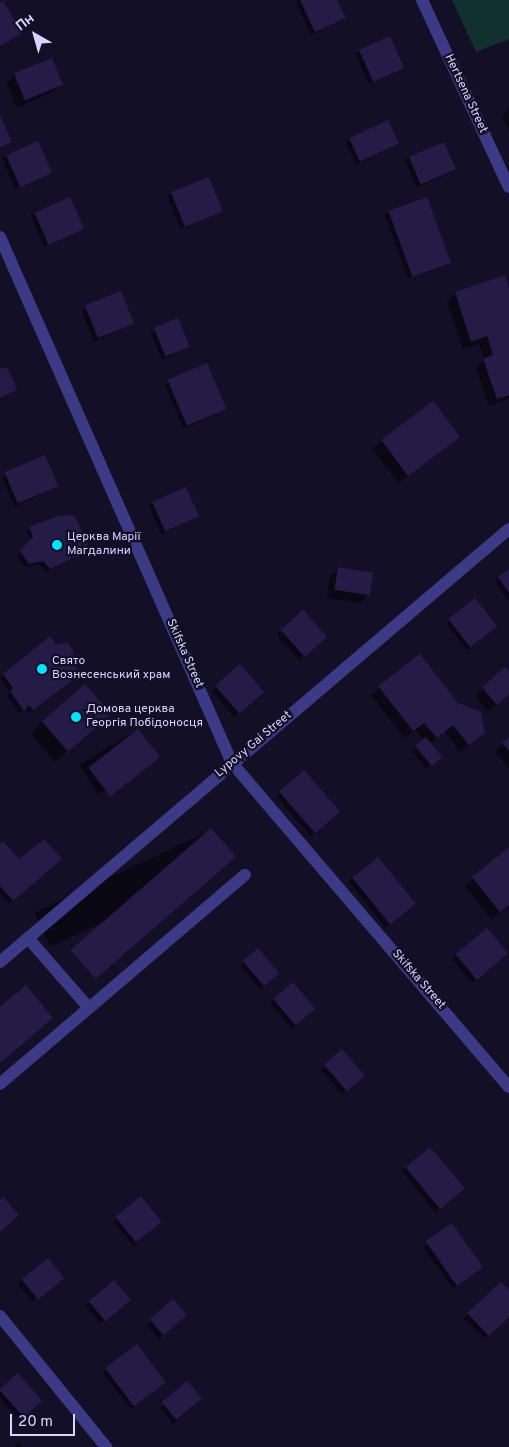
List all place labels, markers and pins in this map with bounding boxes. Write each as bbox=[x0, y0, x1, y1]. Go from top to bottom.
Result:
place label: Церква Марії Магдалини bbox=[67, 531, 140, 559]
marker: Церква Марії Магдалини bbox=[51, 539, 63, 551]
place label: Свято Вознесенський храм bbox=[52, 655, 170, 683]
marker: Свято Вознесенський храм bbox=[36, 663, 48, 675]
place label: Домова церква Георгія Побідоносця bbox=[86, 703, 203, 731]
marker: Домова церква Георгія Побідоносця bbox=[70, 711, 82, 723]

